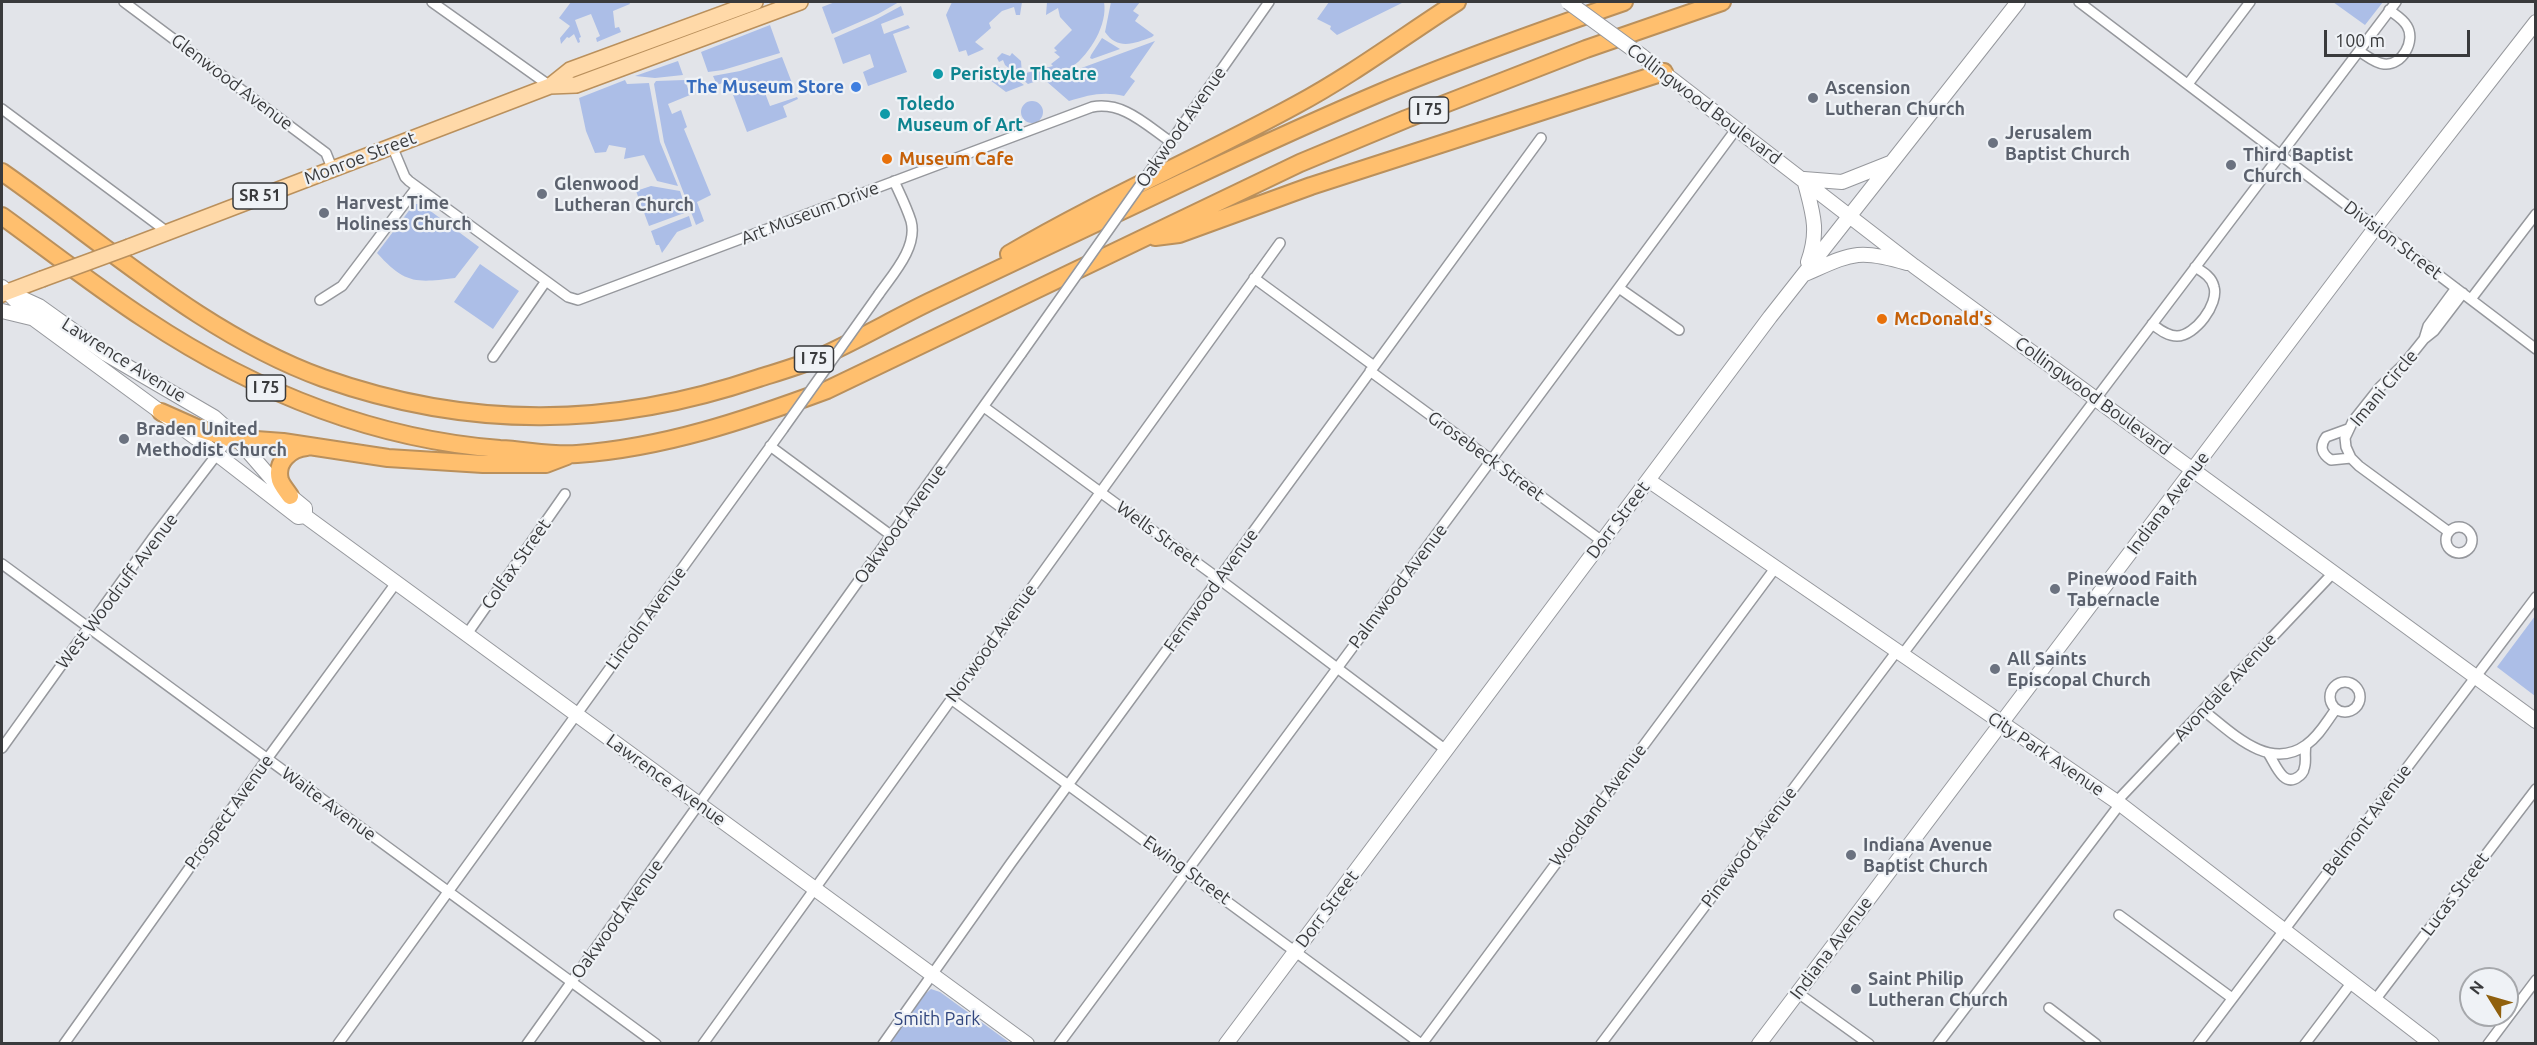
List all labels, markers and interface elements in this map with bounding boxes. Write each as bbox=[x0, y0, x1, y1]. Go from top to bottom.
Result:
scale bar bbox=[2327, 18, 2472, 56]
street label: Glenwood Avenue bbox=[167, 29, 297, 135]
text: 100 m bbox=[2335, 30, 2385, 50]
street label: Collingwood Boulevard bbox=[1622, 39, 1786, 169]
street label: Oakwood Avenue bbox=[1131, 62, 1231, 192]
place label: Peristyle Theatre bbox=[950, 63, 1097, 85]
marker: Peristyle Theatre bbox=[931, 67, 945, 81]
place label: The Museum Store bbox=[686, 76, 844, 98]
place label: Ascension Lutheran Church bbox=[1825, 77, 1965, 119]
marker: The Museum Store bbox=[849, 80, 863, 94]
marker: Ascension Lutheran Church bbox=[1806, 91, 1820, 105]
place label: Toledo Museum of Art bbox=[897, 93, 1023, 136]
road number: I 75 bbox=[1410, 97, 1448, 123]
marker: Toledo Museum of Art bbox=[878, 107, 892, 121]
place label: Jerusalem Baptist Church bbox=[2005, 122, 2130, 164]
street label: Monroe Street bbox=[301, 127, 419, 189]
marker: Jerusalem Baptist Church bbox=[1986, 136, 2000, 150]
place label: Third Baptist Church bbox=[2243, 144, 2353, 186]
place label: Museum Cafe bbox=[899, 148, 1014, 170]
marker: Museum Cafe bbox=[880, 152, 894, 166]
marker: Third Baptist Church bbox=[2224, 158, 2238, 172]
place label: Glenwood Lutheran Church bbox=[554, 173, 694, 216]
street label: Art Museum Drive bbox=[738, 177, 882, 249]
road number: SR 51 bbox=[233, 183, 287, 209]
marker: Glenwood Lutheran Church bbox=[535, 187, 549, 201]
place label: Harvest Time Holiness Church bbox=[336, 192, 472, 234]
street label: Division Street bbox=[2340, 196, 2446, 284]
marker: Harvest Time Holiness Church bbox=[317, 206, 331, 220]
place label: McDonald's bbox=[1894, 308, 1992, 330]
marker: McDonald's bbox=[1875, 312, 1889, 326]
street label: Lawrence Avenue bbox=[58, 313, 190, 407]
street label: Collingwood Boulevard bbox=[2011, 332, 2175, 460]
street label: Imani Circle bbox=[2346, 345, 2422, 431]
road number: I 75 bbox=[794, 346, 834, 372]
road number: I 75 bbox=[246, 375, 286, 401]
street label: Grosebeck Street bbox=[1423, 406, 1549, 506]
place label: Braden United Methodist Church bbox=[136, 418, 287, 460]
marker: Braden United Methodist Church bbox=[117, 432, 131, 446]
street label: Indiana Avenue bbox=[2122, 447, 2214, 559]
street label: Oakwood Avenue bbox=[849, 460, 951, 588]
street label: Dorr Street bbox=[1582, 477, 1654, 563]
street label: Wells Street bbox=[1112, 496, 1204, 572]
street label: West Woodruff Avenue bbox=[52, 509, 182, 673]
street label: Colfax Street bbox=[477, 514, 555, 614]
street label: Palmwood Avenue bbox=[1344, 519, 1452, 653]
street label: Fernwood Avenue bbox=[1159, 524, 1263, 656]
street label: Lincoln Avenue bbox=[601, 562, 691, 674]
place label: Pinewood Faith Tabernacle bbox=[2067, 568, 2198, 610]
street label: Norwood Avenue bbox=[941, 580, 1041, 706]
marker: Pinewood Faith Tabernacle bbox=[2048, 582, 2062, 596]
street label: Avondale Avenue bbox=[2169, 628, 2281, 746]
place label: All Saints Episcopal Church bbox=[2007, 648, 2151, 690]
marker: All Saints Episcopal Church bbox=[1988, 662, 2002, 676]
street label: City Park Avenue bbox=[1984, 707, 2108, 801]
street label: Lawrence Avenue bbox=[602, 729, 730, 831]
street label: Woodland Avenue bbox=[1545, 740, 1651, 870]
street label: Prospect Avenue bbox=[180, 750, 278, 874]
street label: Belmont Avenue bbox=[2318, 760, 2416, 880]
street label: Waite Avenue bbox=[277, 762, 381, 846]
street label: Pinewood Avenue bbox=[1697, 782, 1801, 912]
street label: Ewing Street bbox=[1139, 831, 1235, 909]
place label: Indiana Avenue Baptist Church bbox=[1863, 834, 1992, 876]
marker: Indiana Avenue Baptist Church bbox=[1844, 848, 1858, 862]
street label: Lucas Street bbox=[2417, 848, 2493, 940]
street label: Oakwood Avenue bbox=[566, 855, 668, 983]
street label: Dorr Street bbox=[1291, 866, 1363, 952]
street label: Indiana Avenue bbox=[1785, 892, 1877, 1004]
north arrow bbox=[2459, 967, 2519, 1027]
place label: Saint Philip Lutheran Church bbox=[1868, 968, 2008, 1010]
text: N bbox=[2465, 977, 2487, 998]
marker: Saint Philip Lutheran Church bbox=[1849, 982, 1863, 996]
park label: Smith Park bbox=[894, 1008, 980, 1030]

